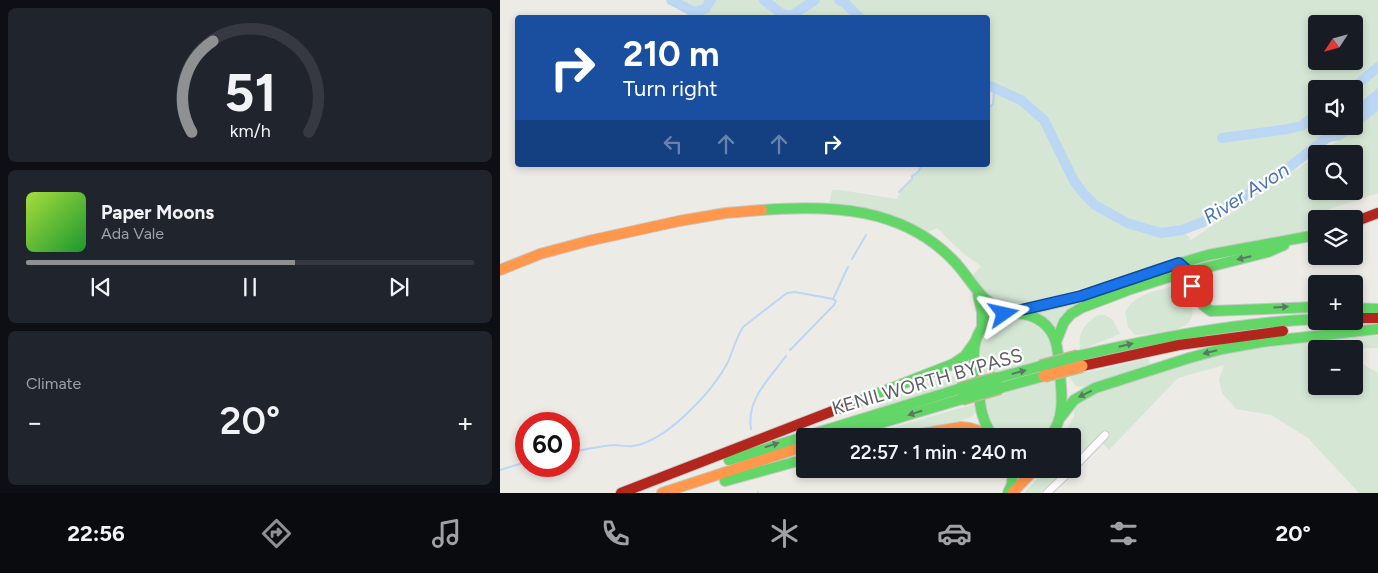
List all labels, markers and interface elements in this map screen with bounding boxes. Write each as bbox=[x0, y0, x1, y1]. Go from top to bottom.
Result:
north arrow bbox=[1308, 15, 1362, 70]
map controls bbox=[1308, 15, 1363, 395]
text: 210 m bbox=[623, 33, 720, 75]
icon: right bbox=[540, 35, 605, 100]
text: 51 bbox=[224, 62, 276, 124]
text: Turn right bbox=[623, 75, 718, 102]
button: sound bbox=[1308, 80, 1363, 135]
text: km/h bbox=[230, 120, 270, 141]
icon: left bbox=[659, 130, 687, 158]
icon: ahead bbox=[712, 130, 740, 158]
icon: ahead bbox=[765, 130, 793, 158]
icon: right bbox=[818, 130, 846, 158]
button: search bbox=[1308, 145, 1363, 200]
water label: River Avon bbox=[1199, 157, 1293, 229]
text: Paper Moons bbox=[101, 201, 214, 224]
button: layers bbox=[1308, 210, 1363, 265]
text: Ada Vale bbox=[101, 224, 164, 243]
one-way arrow bbox=[1237, 254, 1252, 262]
pin bbox=[1171, 265, 1213, 307]
icon: arrive bbox=[1178, 272, 1206, 300]
icon: previous bbox=[87, 273, 115, 301]
icon: pause bbox=[236, 273, 264, 301]
icon: next bbox=[385, 273, 413, 301]
button: + bbox=[1308, 275, 1363, 330]
position arrow bbox=[977, 287, 1029, 339]
one-way arrow bbox=[1273, 303, 1289, 311]
button: − bbox=[1308, 340, 1363, 395]
one-way arrow bbox=[1118, 341, 1133, 349]
street label: KENILWORTH BYPASS bbox=[829, 343, 1025, 420]
one-way arrow bbox=[1202, 348, 1217, 356]
one-way arrow bbox=[1011, 368, 1027, 376]
text: Climate bbox=[26, 374, 81, 393]
one-way arrow bbox=[1078, 390, 1092, 398]
text: 20° bbox=[220, 398, 280, 444]
text: − bbox=[26, 405, 43, 439]
text: + bbox=[457, 405, 474, 439]
one-way arrow bbox=[907, 409, 922, 417]
speed limit sign: 60 bbox=[515, 412, 580, 477]
one-way arrow bbox=[765, 441, 780, 449]
text: 22:57 · 1 min · 240 m bbox=[850, 441, 1027, 464]
icon: directions bbox=[259, 516, 294, 551]
icon: music bbox=[429, 516, 464, 551]
icon: phone bbox=[598, 516, 633, 551]
icon: climate bbox=[767, 516, 802, 551]
icon: car bbox=[937, 516, 972, 551]
icon: filters bbox=[1106, 516, 1141, 551]
text: 22:56 bbox=[67, 520, 125, 547]
text: 20° bbox=[1275, 520, 1311, 547]

